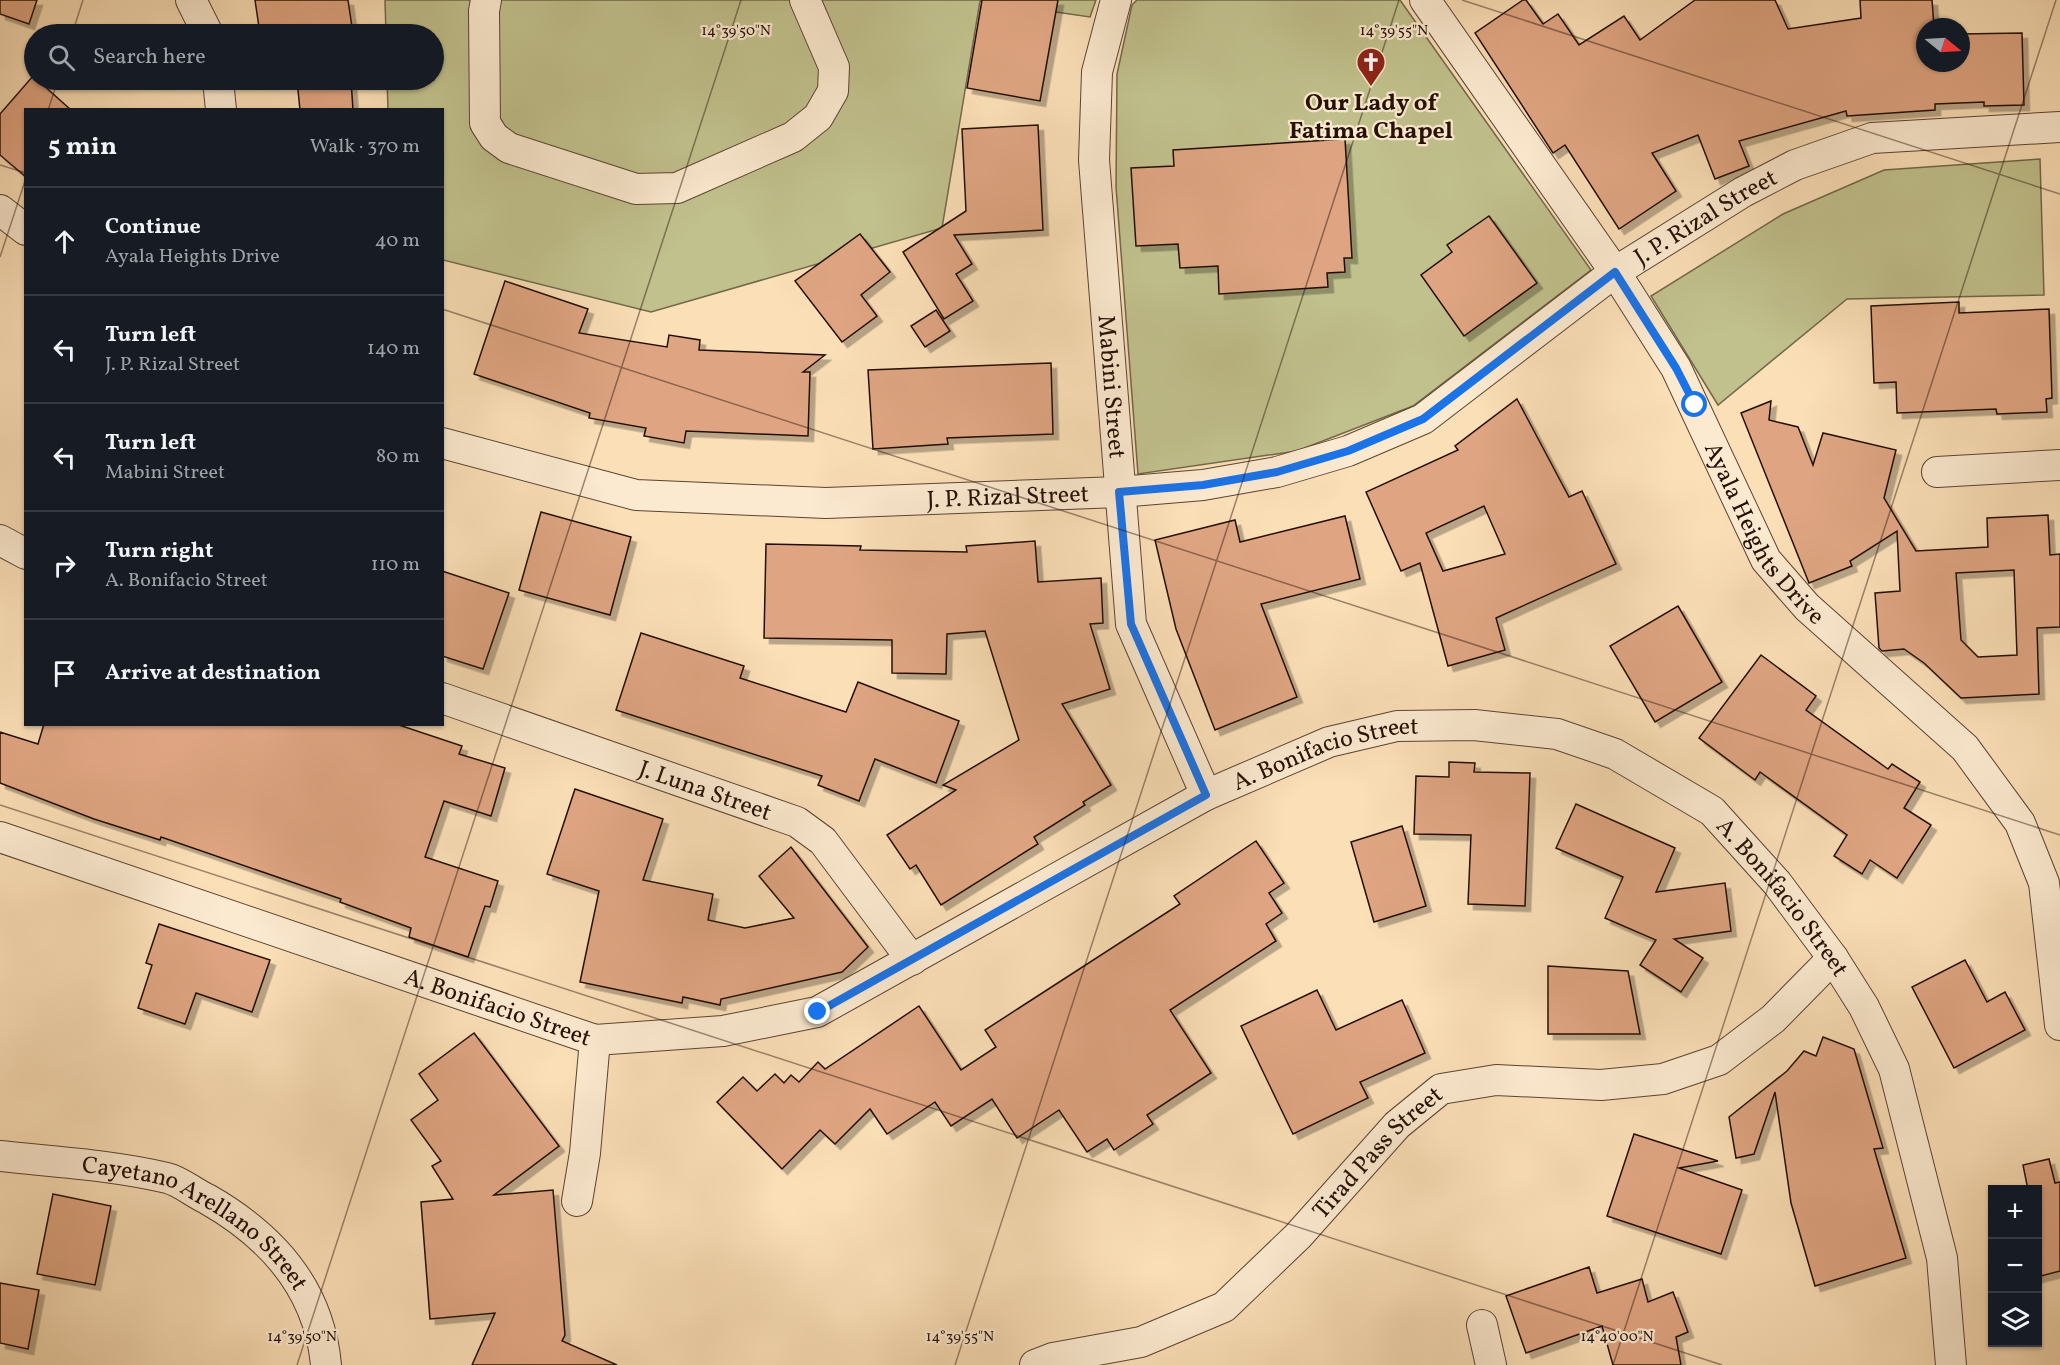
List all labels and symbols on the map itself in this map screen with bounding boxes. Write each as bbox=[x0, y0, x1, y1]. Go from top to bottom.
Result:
north arrow bbox=[1916, 18, 1970, 72]
text: 14°39'50"N bbox=[701, 21, 771, 42]
text: 14°39'55"N bbox=[1360, 21, 1428, 42]
church icon: Our Lady of Fatima Chapel bbox=[1355, 46, 1387, 88]
place label: Our Lady of Fatima Chapel bbox=[1289, 87, 1453, 149]
street label: J. P. Rizal Street bbox=[1628, 162, 1784, 275]
street label: Mabini Street bbox=[1087, 314, 1133, 460]
route start bbox=[1681, 391, 1707, 417]
street label: Ayala Heights Drive bbox=[1694, 437, 1831, 634]
street label: J. P. Rizal Street bbox=[926, 478, 1090, 518]
street label: A. Bonifacio Street bbox=[1228, 711, 1419, 801]
street label: J. Luna Street bbox=[634, 753, 776, 831]
street label: A. Bonifacio Street bbox=[1707, 811, 1856, 984]
street label: A. Bonifacio Street bbox=[399, 961, 595, 1056]
route end bbox=[804, 998, 830, 1024]
street label: Tirad Pass Street bbox=[1306, 1079, 1451, 1228]
street label: Cayetano Arellano Street bbox=[80, 1149, 315, 1298]
text: 14°39'50"N bbox=[267, 1327, 337, 1348]
text: 14°39'55"N bbox=[926, 1327, 994, 1348]
text: 14°40'00"N bbox=[1580, 1327, 1654, 1348]

